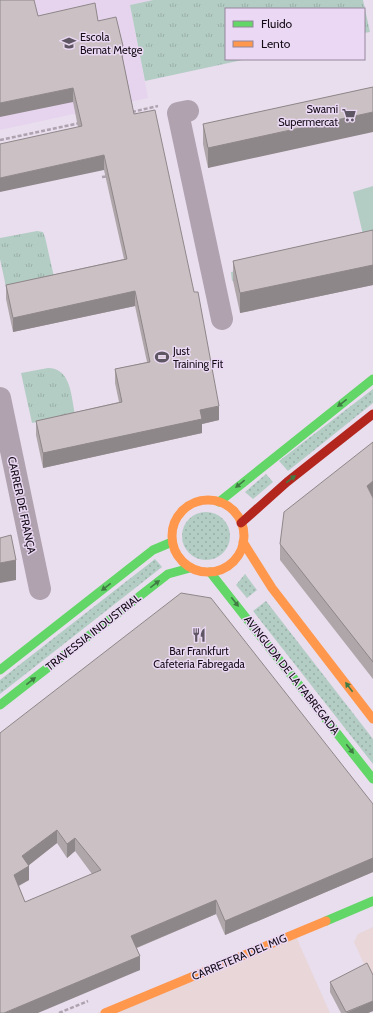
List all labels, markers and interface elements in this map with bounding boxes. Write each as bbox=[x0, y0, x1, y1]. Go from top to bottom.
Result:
legend bbox=[225, 8, 365, 60]
text: Fluido bbox=[261, 16, 293, 31]
place label: Escola Bernat Metge bbox=[80, 30, 143, 57]
school or university icon: Escola Bernat Metge bbox=[61, 35, 77, 51]
text: Lento bbox=[261, 36, 291, 51]
place label: Swami Supermercat bbox=[278, 102, 338, 129]
supermarket icon: Swami Supermercat bbox=[341, 107, 357, 123]
place label: Just Training Fit bbox=[172, 344, 223, 371]
sports icon: Just Training Fit bbox=[154, 349, 170, 365]
one-way arrow bbox=[337, 399, 348, 408]
street label: CARRER DE FRANÇA bbox=[5, 455, 39, 555]
one-way arrow bbox=[286, 474, 297, 483]
one-way arrow bbox=[235, 480, 246, 488]
one-way arrow bbox=[150, 579, 161, 588]
one-way arrow bbox=[100, 583, 111, 591]
street label: TRAVESSIA INDUSTRIAL bbox=[43, 590, 144, 674]
one-way arrow bbox=[231, 597, 239, 608]
street label: AVINGUDA DE LA FABREGADA bbox=[241, 613, 343, 737]
restaurant icon: Bar Frankfurt Cafeteria Fabregada bbox=[191, 627, 207, 643]
place label: Bar Frankfurt Cafeteria Fabregada bbox=[153, 644, 246, 671]
one-way arrow bbox=[25, 677, 36, 686]
one-way arrow bbox=[345, 682, 354, 693]
one-way arrow bbox=[345, 743, 354, 754]
street label: CARRETERA DEL MIG bbox=[189, 931, 289, 983]

